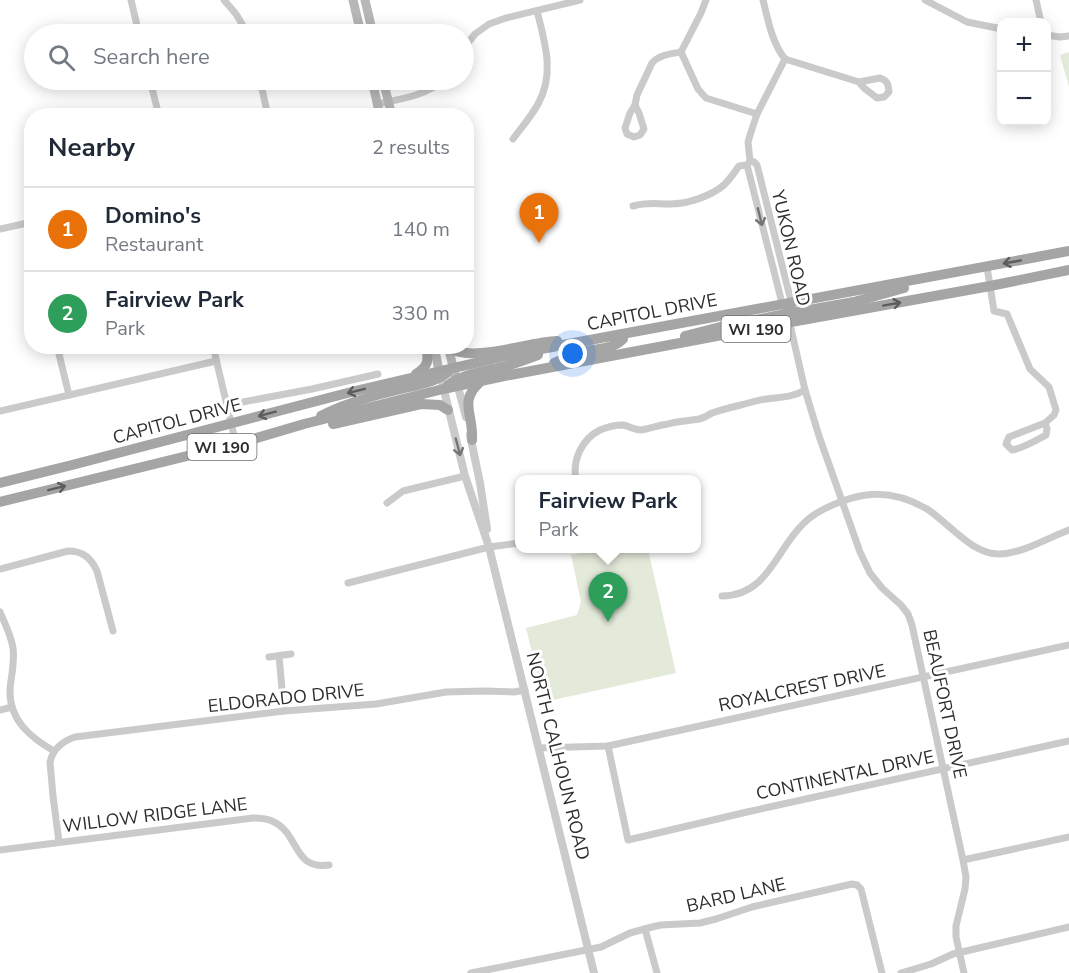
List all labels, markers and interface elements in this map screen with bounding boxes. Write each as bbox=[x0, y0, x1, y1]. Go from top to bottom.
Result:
map controls bbox=[997, 18, 1051, 126]
button: + bbox=[997, 18, 1051, 72]
search box bbox=[24, 24, 474, 90]
icon: search bbox=[45, 41, 78, 74]
text: Search here bbox=[93, 42, 210, 72]
button: − bbox=[997, 72, 1051, 126]
text: Nearby bbox=[48, 130, 135, 165]
text: 2 results bbox=[372, 134, 450, 161]
street label: YUKON ROAD bbox=[766, 187, 816, 308]
pin: 1 bbox=[520, 194, 558, 243]
text: Domino's bbox=[105, 201, 201, 231]
one-way arrow bbox=[754, 207, 766, 226]
text: 1 bbox=[62, 216, 74, 243]
text: 140 m bbox=[392, 216, 450, 243]
text: Restaurant bbox=[105, 231, 203, 258]
one-way arrow bbox=[1002, 257, 1022, 268]
text: Fairview Park bbox=[105, 285, 244, 315]
street label: CAPITOL DRIVE bbox=[585, 288, 719, 336]
one-way arrow bbox=[882, 298, 902, 309]
text: 2 bbox=[62, 300, 74, 327]
text: 330 m bbox=[392, 300, 450, 327]
text: Park bbox=[105, 315, 145, 342]
road number: WI 190 bbox=[722, 316, 790, 342]
your location bbox=[558, 339, 587, 368]
one-way arrow bbox=[347, 385, 366, 397]
street label: CAPITOL DRIVE bbox=[110, 392, 244, 450]
one-way arrow bbox=[258, 409, 277, 421]
road number: WI 190 bbox=[188, 434, 256, 460]
one-way arrow bbox=[452, 437, 464, 456]
popup bbox=[515, 475, 701, 553]
one-way arrow bbox=[47, 482, 66, 494]
text: Fairview Park bbox=[539, 486, 677, 516]
text: Park bbox=[539, 516, 579, 543]
pin: 2 bbox=[588, 572, 628, 622]
street label: BEAUFORT DRIVE bbox=[917, 627, 973, 781]
street label: NORTH CALHOUN ROAD bbox=[521, 650, 595, 862]
street label: ROYALCREST DRIVE bbox=[716, 659, 888, 717]
street label: ELDORADO DRIVE bbox=[207, 678, 365, 718]
street label: CONTINENTAL DRIVE bbox=[754, 744, 936, 806]
street label: WILLOW RIDGE LANE bbox=[61, 792, 249, 838]
street label: BARD LANE bbox=[684, 872, 788, 918]

